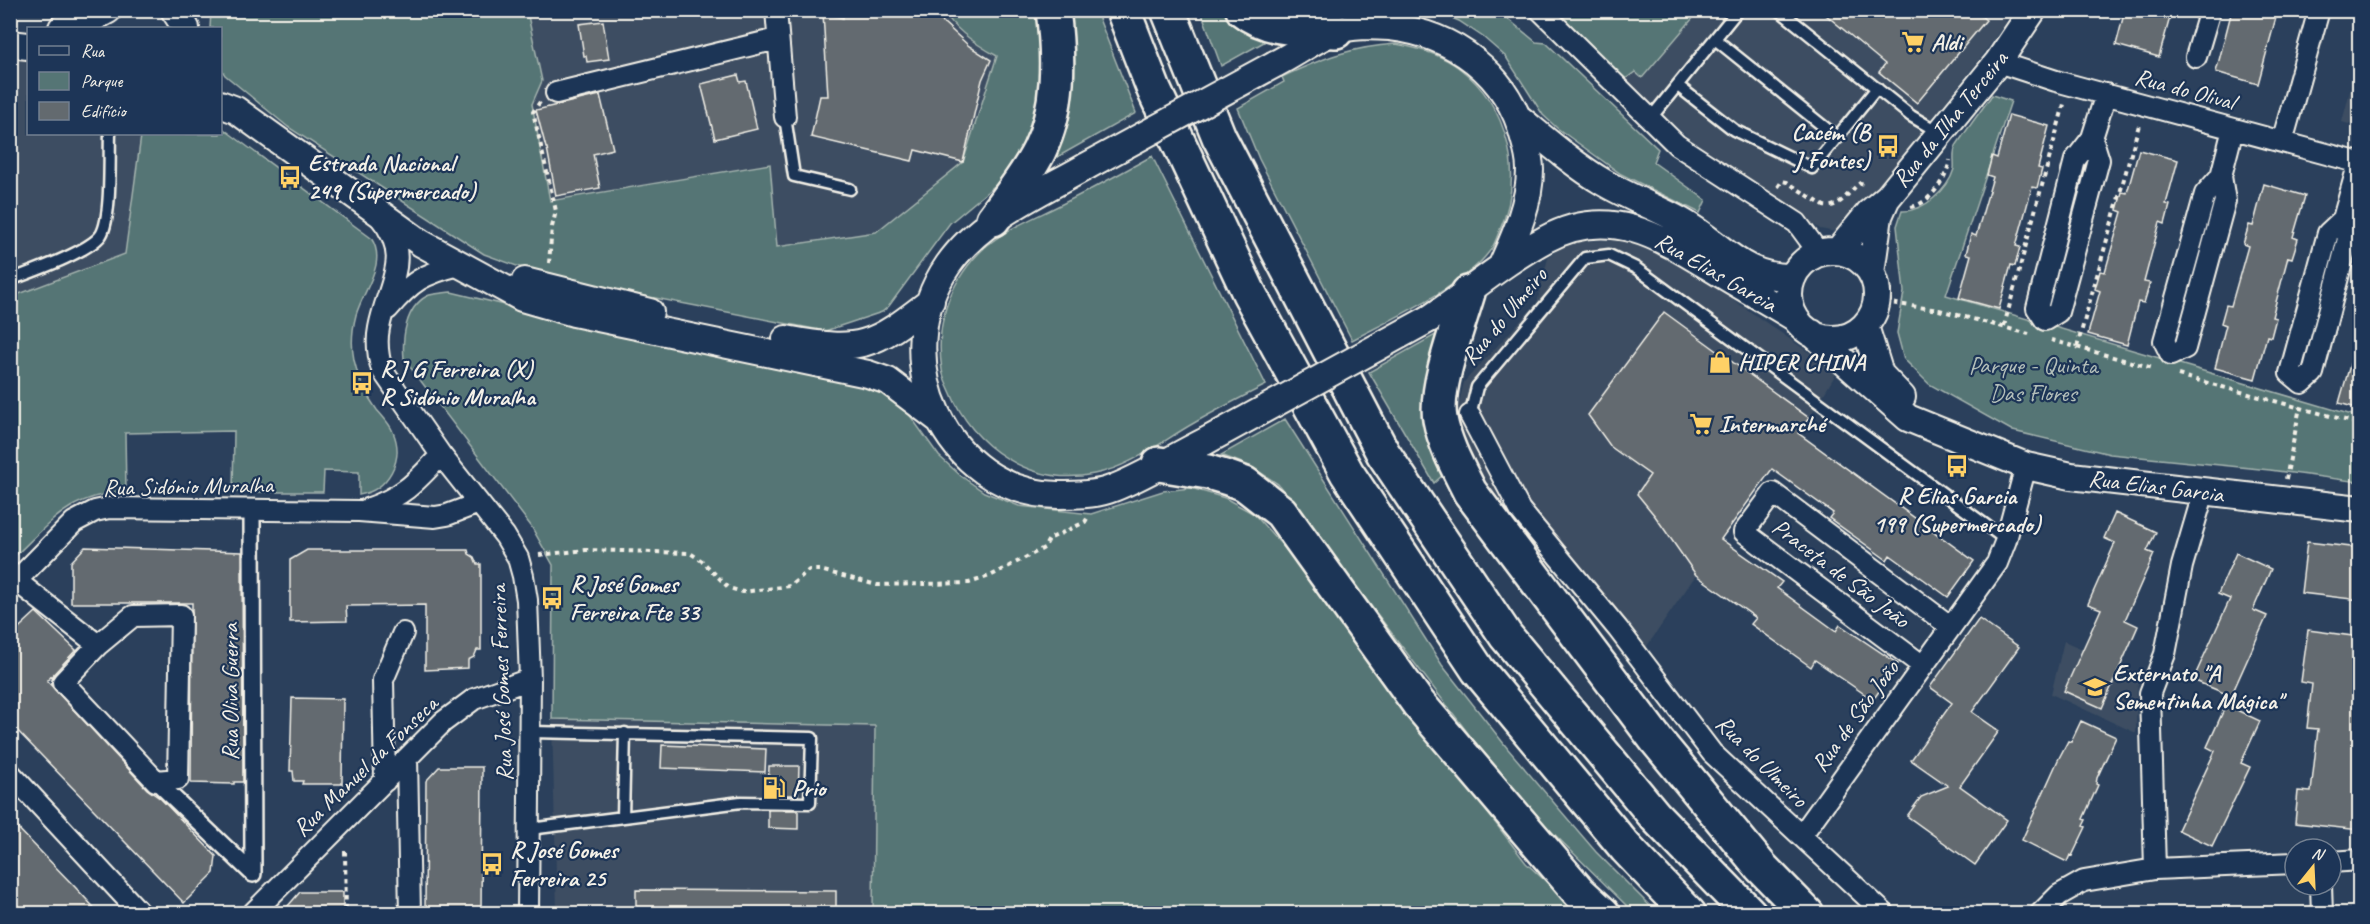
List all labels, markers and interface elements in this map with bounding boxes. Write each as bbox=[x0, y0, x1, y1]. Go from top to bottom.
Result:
legend bbox=[27, 27, 222, 135]
place label: Aldi bbox=[1931, 27, 1965, 57]
supermarket icon: Aldi bbox=[1900, 29, 1926, 55]
text: Rua bbox=[81, 40, 106, 62]
street label: Rua da Ilha Terceira bbox=[1886, 43, 2015, 193]
street label: Rua do Olival bbox=[2132, 61, 2242, 118]
text: Parque bbox=[81, 70, 123, 92]
text: Edifício bbox=[81, 100, 127, 122]
place label: Cacém (B J Fontes) bbox=[1791, 117, 1872, 175]
bus stop icon: Cacém (B J Fontes) bbox=[1875, 133, 1901, 159]
place label: Estrada Nacional 249 (Supermercado) bbox=[308, 148, 478, 206]
bus stop icon: Estrada Nacional 249 (Supermercado) bbox=[277, 164, 303, 190]
street label: Rua Elias Garcia bbox=[1650, 225, 1784, 320]
street label: Rua do Ulmeiro bbox=[1454, 260, 1555, 371]
place label: HIPER CHINA bbox=[1738, 347, 1867, 377]
shop icon: HIPER CHINA bbox=[1707, 349, 1733, 375]
park label: Parque - Quinta Das Flores bbox=[1969, 350, 2099, 408]
place label: R J G Ferreira (X) R Sidónio Muralha bbox=[380, 354, 537, 412]
bus stop icon: R J G Ferreira (X) R Sidónio Muralha bbox=[349, 370, 375, 396]
place label: Intermarché bbox=[1719, 409, 1829, 439]
supermarket icon: Intermarché bbox=[1688, 411, 1714, 437]
bus stop icon: R Elias Garcia 199 (Supermercado) bbox=[1944, 453, 1970, 479]
street label: Rua Elias Garcia bbox=[2087, 463, 2227, 509]
street label: Rua Sidónio Muralha bbox=[103, 469, 275, 502]
place label: R Elias Garcia 199 (Supermercado) bbox=[1873, 481, 2043, 539]
street label: Praceta de São João bbox=[1766, 512, 1917, 635]
place label: R José Gomes Ferreira Fte 33 bbox=[570, 569, 701, 627]
street label: Rua José Gomes Ferreira bbox=[483, 582, 519, 782]
bus stop icon: R José Gomes Ferreira Fte 33 bbox=[539, 585, 565, 611]
street label: Rua Oliva Guerra bbox=[215, 622, 245, 761]
street label: Rua de São João bbox=[1804, 653, 1906, 778]
place label: Externato "A Sementinha Mágica" bbox=[2113, 658, 2288, 716]
school or university icon: Externato "A Sementinha Mágica" bbox=[2082, 674, 2108, 700]
street label: Rua Manuel da Fonseca bbox=[286, 688, 445, 843]
street label: Rua do Ulmeiro bbox=[1709, 708, 1816, 815]
place label: Prio bbox=[792, 773, 828, 803]
fuel station icon: Prio bbox=[761, 775, 787, 801]
place label: R José Gomes Ferreira 25 bbox=[510, 835, 620, 893]
north arrow bbox=[2283, 837, 2343, 897]
text: N bbox=[2310, 843, 2328, 866]
bus stop icon: R José Gomes Ferreira 25 bbox=[479, 851, 505, 877]

